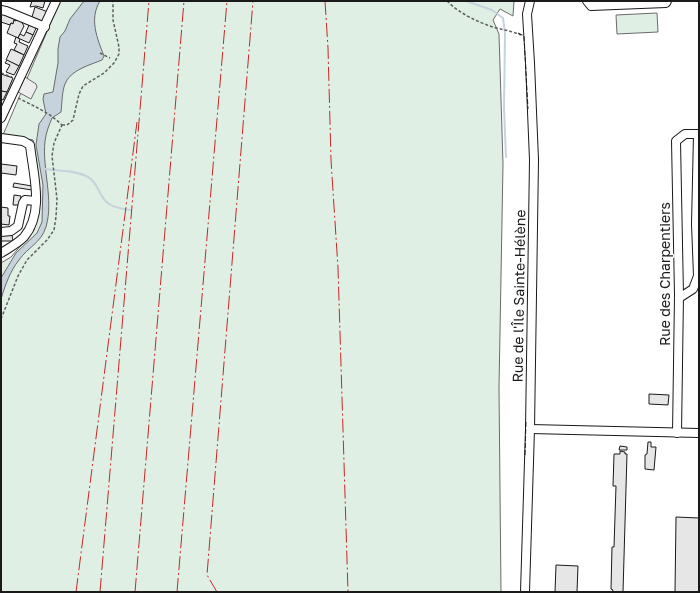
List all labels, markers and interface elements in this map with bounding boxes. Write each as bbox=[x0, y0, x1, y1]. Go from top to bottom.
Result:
street label: Rue des Charpentiers bbox=[656, 202, 673, 346]
street label: Rue de l'Île Sainte-Hélène bbox=[508, 209, 529, 383]

